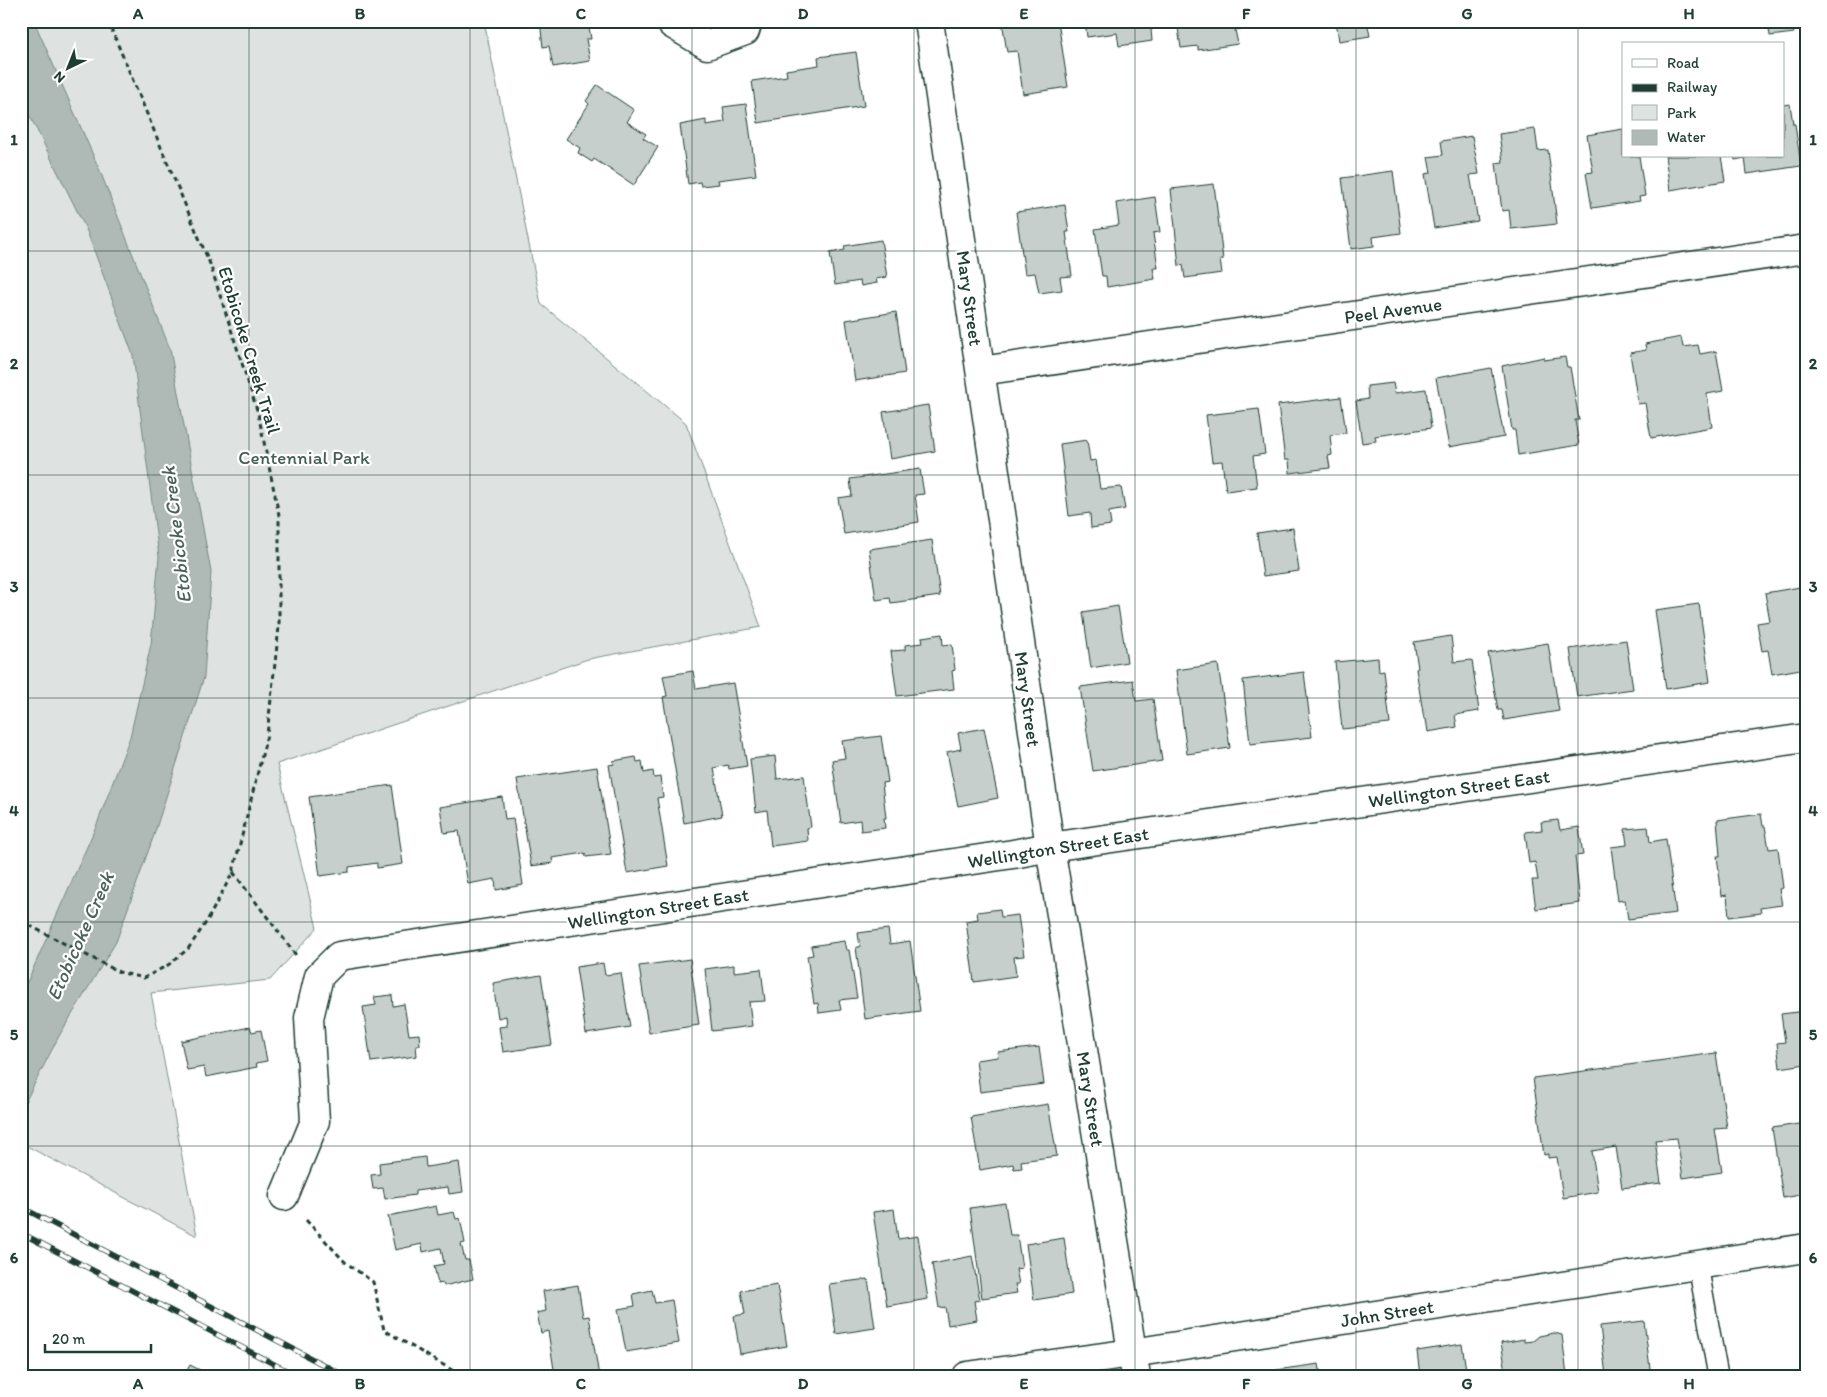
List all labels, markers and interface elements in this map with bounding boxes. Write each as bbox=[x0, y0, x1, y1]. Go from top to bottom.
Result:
text: A bbox=[132, 4, 144, 23]
text: B bbox=[355, 4, 366, 23]
text: C bbox=[576, 4, 587, 23]
text: D bbox=[798, 4, 809, 23]
text: E bbox=[1020, 4, 1029, 23]
text: F bbox=[1242, 4, 1251, 23]
text: G bbox=[1461, 4, 1473, 23]
text: H bbox=[1683, 4, 1695, 23]
north arrow bbox=[42, 42, 92, 92]
legend bbox=[1622, 42, 1784, 158]
text: Road bbox=[1667, 54, 1700, 72]
text: N bbox=[50, 68, 69, 87]
text: Railway bbox=[1667, 78, 1717, 96]
text: Park bbox=[1667, 104, 1697, 122]
text: Water bbox=[1667, 128, 1706, 146]
text: 1 bbox=[10, 130, 18, 149]
text: 1 bbox=[1809, 130, 1817, 149]
street label: Mary Street bbox=[951, 249, 988, 347]
street label: Etobicoke Creek Trail bbox=[213, 264, 286, 437]
street label: Peel Avenue bbox=[1343, 292, 1443, 329]
text: 2 bbox=[10, 354, 19, 373]
text: 2 bbox=[1809, 354, 1818, 373]
park label: Centennial Park bbox=[238, 446, 370, 469]
water label: Etobicoke Creek bbox=[155, 463, 196, 605]
text: 3 bbox=[10, 577, 19, 596]
text: 3 bbox=[1809, 577, 1818, 596]
street label: Mary Street bbox=[1009, 650, 1046, 748]
street label: Wellington Street East bbox=[1367, 764, 1551, 813]
text: 4 bbox=[9, 801, 19, 820]
text: 4 bbox=[1808, 801, 1818, 820]
street label: Wellington Street East bbox=[966, 822, 1150, 873]
water label: Etobicoke Creek bbox=[41, 867, 120, 1004]
street label: Wellington Street East bbox=[566, 883, 750, 934]
text: 5 bbox=[10, 1025, 19, 1044]
text: 5 bbox=[1809, 1025, 1818, 1044]
street label: Mary Street bbox=[1072, 1050, 1109, 1148]
text: 6 bbox=[10, 1248, 19, 1267]
text: 6 bbox=[1809, 1248, 1818, 1267]
street label: John Street bbox=[1339, 1295, 1435, 1332]
scale bar bbox=[45, 1322, 151, 1354]
text: 20 m bbox=[52, 1330, 86, 1348]
text: A bbox=[132, 1374, 144, 1393]
text: B bbox=[355, 1374, 366, 1393]
text: C bbox=[576, 1374, 587, 1393]
text: D bbox=[798, 1374, 809, 1393]
text: E bbox=[1020, 1374, 1029, 1393]
text: F bbox=[1242, 1374, 1251, 1393]
text: G bbox=[1461, 1374, 1473, 1393]
text: H bbox=[1683, 1374, 1695, 1393]

